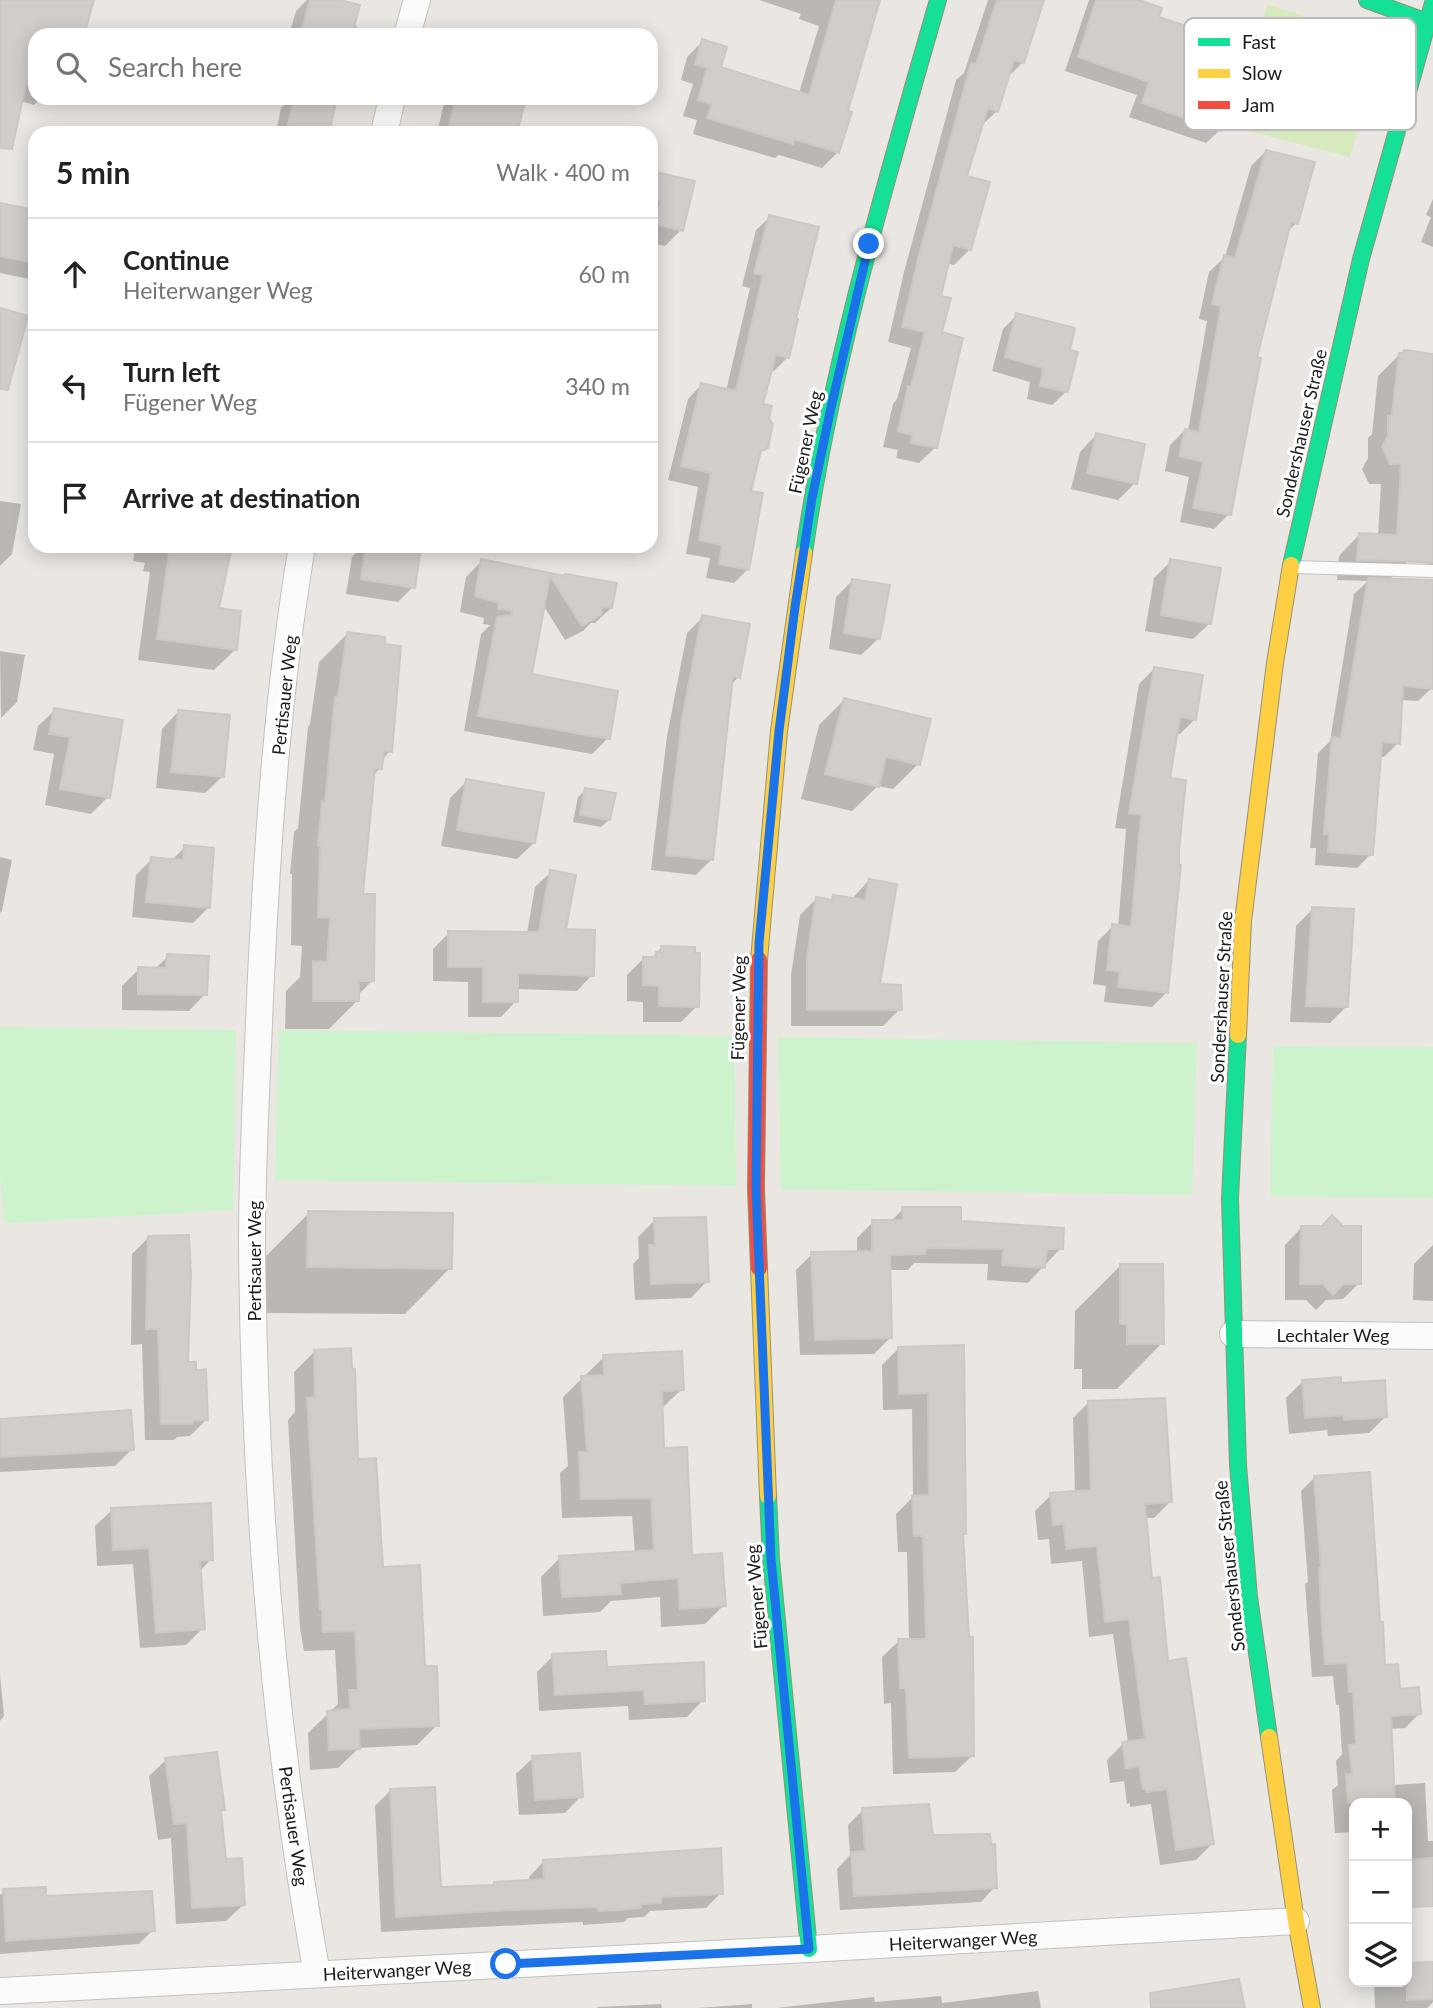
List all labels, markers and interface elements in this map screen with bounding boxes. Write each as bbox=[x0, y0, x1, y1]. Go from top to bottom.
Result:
legend bbox=[1184, 18, 1416, 130]
search box bbox=[28, 28, 658, 105]
text: Fast bbox=[1242, 30, 1276, 53]
icon: search bbox=[52, 48, 90, 86]
text: Search here bbox=[108, 51, 242, 83]
text: Slow bbox=[1242, 61, 1282, 84]
text: Jam bbox=[1242, 93, 1275, 116]
text: 5 min bbox=[56, 154, 130, 190]
text: Walk · 400 m bbox=[496, 158, 630, 186]
route end bbox=[853, 228, 884, 259]
text: Continue bbox=[123, 244, 229, 276]
icon: ahead bbox=[56, 255, 94, 293]
text: 60 m bbox=[579, 260, 630, 288]
text: Heiterwanger Weg bbox=[123, 276, 313, 304]
street label: Sondershauser Straße bbox=[1271, 347, 1331, 519]
text: Turn left bbox=[123, 356, 220, 388]
icon: left bbox=[56, 367, 94, 405]
text: 340 m bbox=[565, 372, 630, 400]
text: Fügener Weg bbox=[123, 388, 257, 416]
street label: Fügener Weg bbox=[783, 388, 827, 496]
icon: arrive bbox=[56, 479, 94, 517]
text: Arrive at destination bbox=[123, 482, 360, 514]
street label: Pertisauer Weg bbox=[267, 634, 301, 756]
street label: Sondershauser Straße bbox=[1206, 911, 1236, 1083]
street label: Fügener Weg bbox=[726, 955, 750, 1061]
street label: Pertisauer Weg bbox=[243, 1201, 265, 1321]
street label: Lechtaler Weg bbox=[1277, 1324, 1389, 1346]
street label: Sondershauser Straße bbox=[1209, 1479, 1249, 1653]
street label: Fügener Weg bbox=[740, 1544, 772, 1650]
street label: Pertisauer Weg bbox=[275, 1765, 313, 1887]
map controls bbox=[1349, 1798, 1412, 1987]
button: + bbox=[1349, 1798, 1412, 1861]
button: − bbox=[1349, 1861, 1412, 1924]
button: layers bbox=[1349, 1924, 1412, 1987]
street label: Heiterwanger Weg bbox=[888, 1925, 1038, 1955]
route start bbox=[490, 1948, 521, 1979]
street label: Heiterwanger Weg bbox=[322, 1955, 472, 1985]

